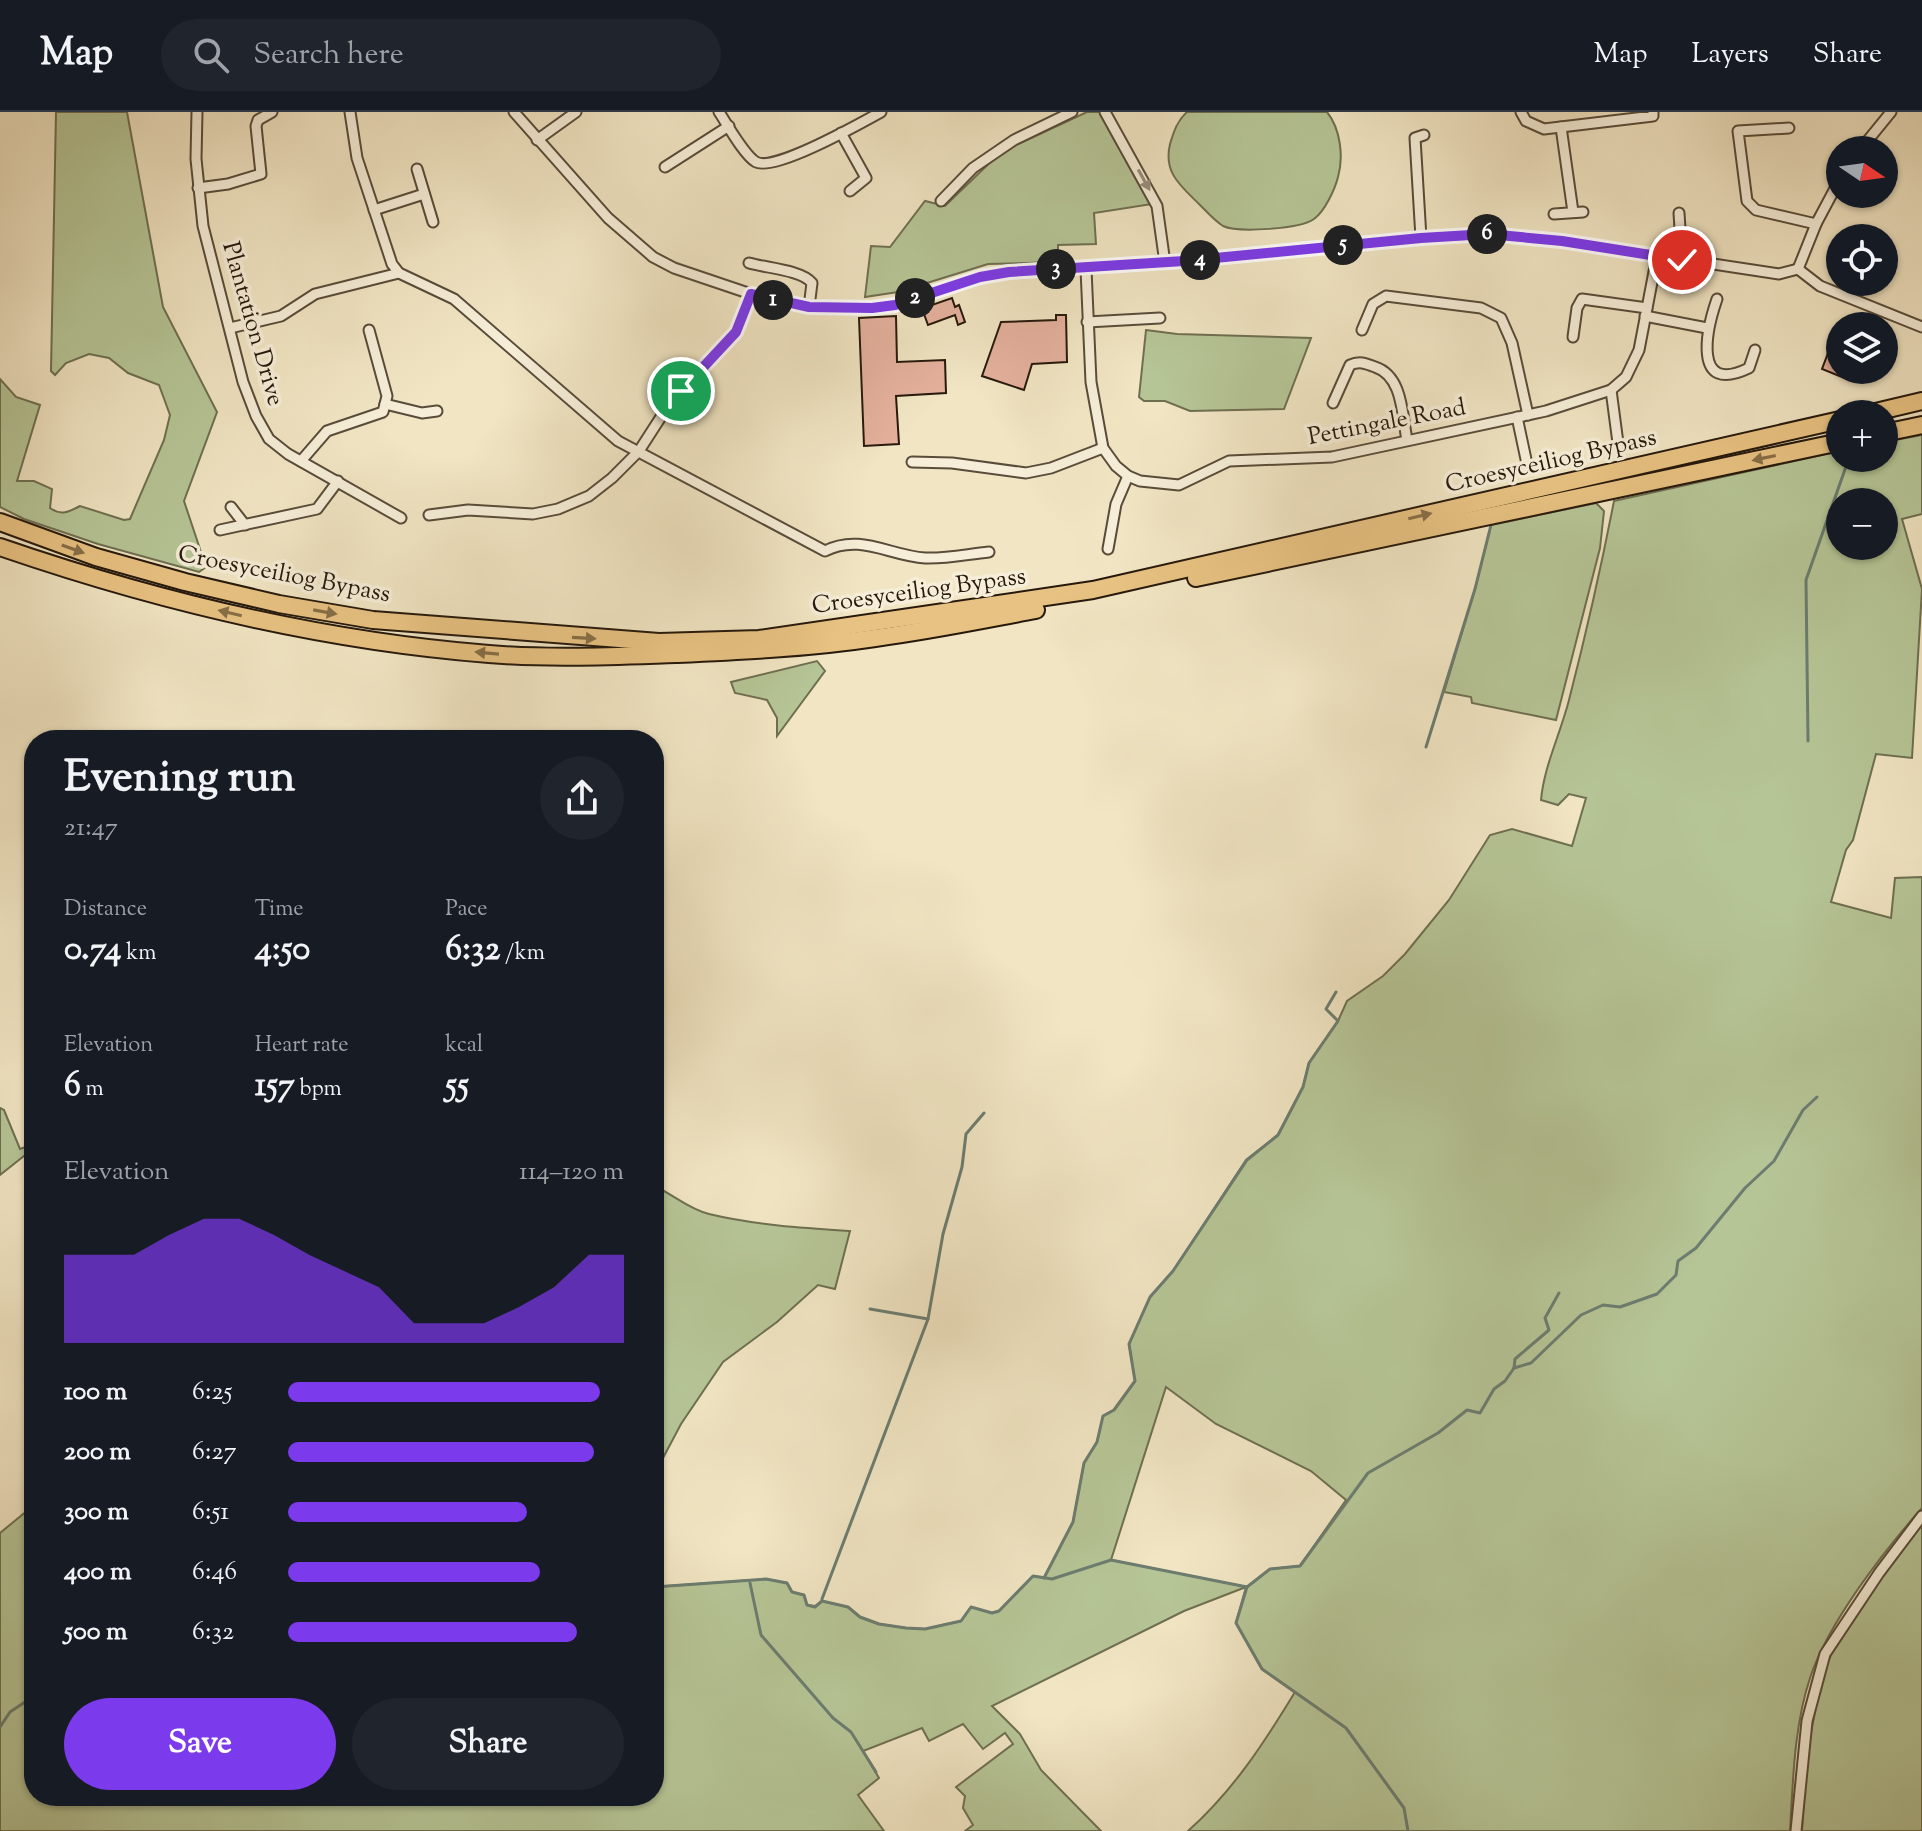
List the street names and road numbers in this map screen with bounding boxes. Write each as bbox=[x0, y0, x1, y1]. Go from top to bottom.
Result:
street label: Plantation Drive bbox=[212, 238, 292, 410]
street label: Pettingale Road bbox=[1305, 391, 1469, 455]
street label: Croesyceiliog Bypass bbox=[1442, 421, 1660, 503]
street label: Croesyceiliog Bypass bbox=[175, 538, 393, 612]
street label: Croesyceiliog Bypass bbox=[810, 560, 1028, 624]

